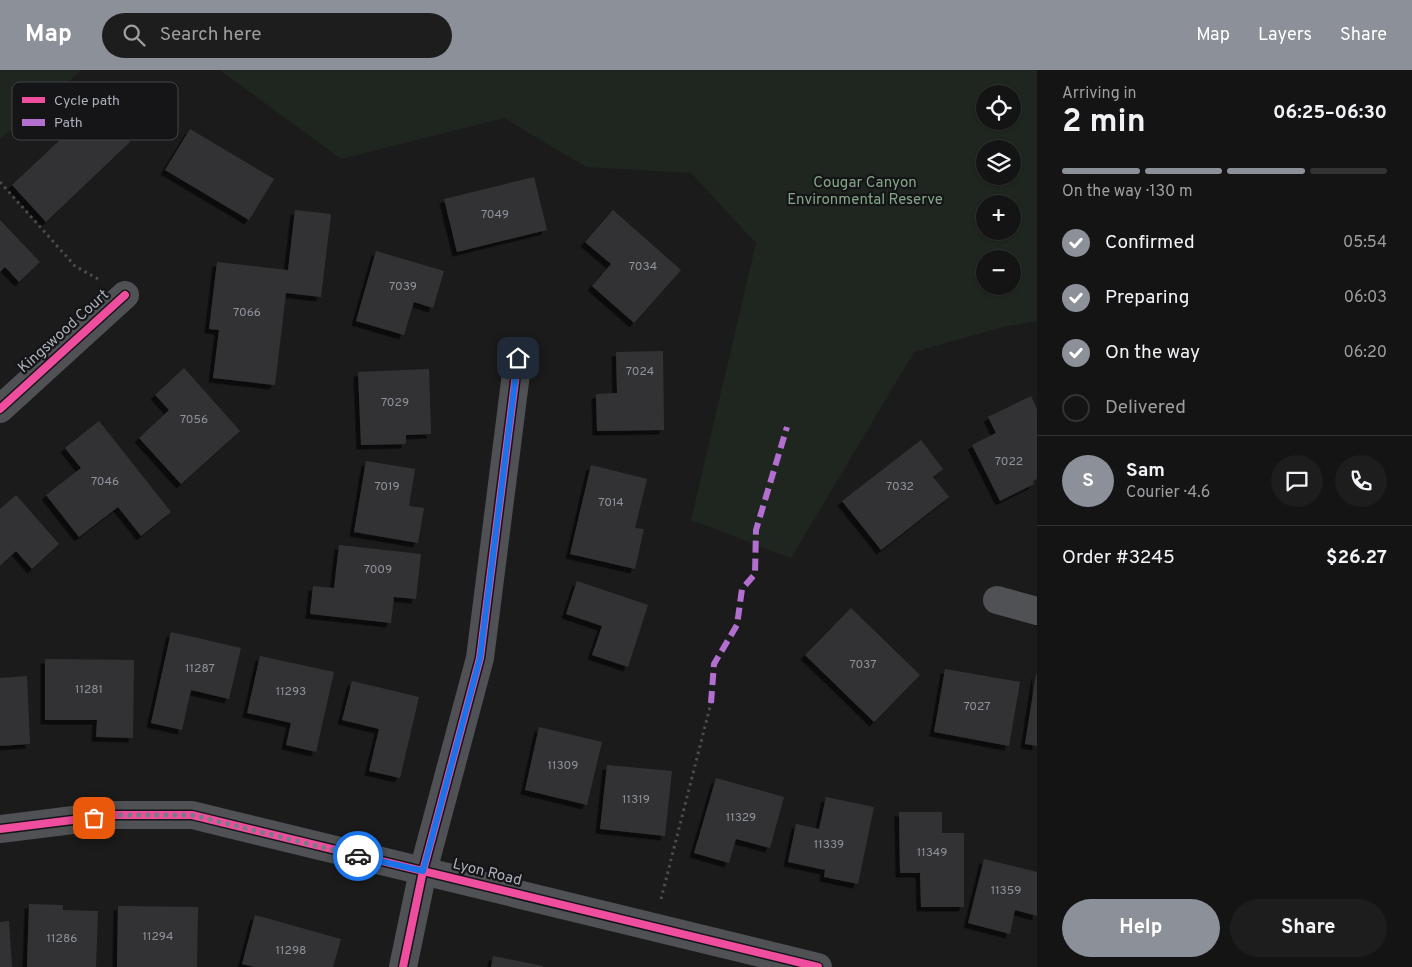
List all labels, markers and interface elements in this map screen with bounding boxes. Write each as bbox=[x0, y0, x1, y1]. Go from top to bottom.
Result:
search box bbox=[102, 13, 452, 58]
text: Map bbox=[25, 20, 72, 50]
icon: search bbox=[120, 21, 148, 49]
text: Search here bbox=[160, 23, 261, 47]
text: Map bbox=[1196, 24, 1230, 47]
text: Layers bbox=[1258, 24, 1312, 47]
text: Share bbox=[1340, 24, 1387, 47]
legend bbox=[12, 82, 178, 140]
text: Arriving in bbox=[1062, 84, 1137, 104]
map controls bbox=[976, 85, 1021, 295]
button: locate bbox=[976, 85, 1021, 130]
text: Cycle path bbox=[54, 93, 120, 110]
text: 06:25–06:30 bbox=[1273, 101, 1387, 125]
text: 2 min bbox=[1062, 103, 1146, 143]
text: Path bbox=[54, 115, 83, 132]
button: layers bbox=[976, 140, 1021, 185]
park label: Cougar Canyon Environmental Reserve bbox=[787, 174, 943, 210]
text: On the way · 130 m bbox=[1062, 182, 1193, 202]
button: + bbox=[976, 195, 1021, 240]
house number: 7049 bbox=[481, 207, 509, 223]
icon: check bbox=[1062, 229, 1090, 257]
text: Confirmed bbox=[1105, 231, 1195, 255]
text: 05:54 bbox=[1343, 233, 1387, 253]
button: − bbox=[976, 250, 1021, 295]
house number: 7034 bbox=[629, 259, 657, 275]
house number: 7039 bbox=[389, 279, 417, 295]
icon: check bbox=[1062, 284, 1090, 312]
street label: Kingswood Court bbox=[15, 286, 113, 378]
text: Preparing bbox=[1105, 286, 1189, 310]
text: 06:03 bbox=[1344, 288, 1387, 308]
house number: 7066 bbox=[233, 305, 261, 321]
pin bbox=[497, 337, 539, 379]
icon: check bbox=[1062, 339, 1090, 367]
text: On the way bbox=[1105, 341, 1200, 365]
text: 06:20 bbox=[1344, 343, 1387, 363]
icon: home bbox=[504, 344, 532, 372]
house number: 7024 bbox=[626, 364, 654, 380]
house number: 7029 bbox=[381, 395, 409, 411]
text: Delivered bbox=[1105, 396, 1186, 420]
house number: 7056 bbox=[180, 412, 208, 428]
house number: 7022 bbox=[995, 454, 1023, 470]
button: chat bbox=[1271, 455, 1323, 507]
button: phone bbox=[1335, 455, 1387, 507]
text: Sam bbox=[1126, 459, 1165, 483]
text: S bbox=[1082, 469, 1094, 493]
house number: 7046 bbox=[91, 474, 119, 490]
house number: 7019 bbox=[374, 479, 400, 495]
house number: 7032 bbox=[886, 479, 914, 495]
text: Courier · 4.6 bbox=[1126, 483, 1210, 503]
house number: 7014 bbox=[598, 495, 624, 511]
text: Order #3245 bbox=[1062, 546, 1175, 570]
text: $26.27 bbox=[1326, 546, 1387, 570]
house number: 7009 bbox=[364, 562, 392, 578]
house number: 7037 bbox=[850, 657, 876, 673]
house number: 11287 bbox=[185, 661, 215, 677]
house number: 11281 bbox=[75, 682, 103, 698]
house number: 11293 bbox=[276, 684, 306, 700]
house number: 7027 bbox=[963, 699, 991, 715]
house number: 11309 bbox=[548, 758, 578, 774]
house number: 11319 bbox=[622, 792, 650, 808]
pin bbox=[73, 797, 115, 839]
icon: bag bbox=[80, 804, 108, 832]
house number: 11329 bbox=[726, 810, 756, 826]
courier bbox=[333, 831, 383, 881]
house number: 11339 bbox=[814, 837, 844, 853]
icon: car bbox=[344, 842, 372, 870]
house number: 11349 bbox=[917, 845, 947, 861]
street label: Lyon Road bbox=[450, 855, 524, 891]
house number: 11359 bbox=[991, 883, 1021, 899]
button: Help bbox=[1062, 899, 1220, 957]
button: Share bbox=[1230, 899, 1387, 957]
house number: 11294 bbox=[143, 929, 173, 945]
house number: 11286 bbox=[47, 931, 77, 947]
house number: 11298 bbox=[276, 943, 306, 959]

